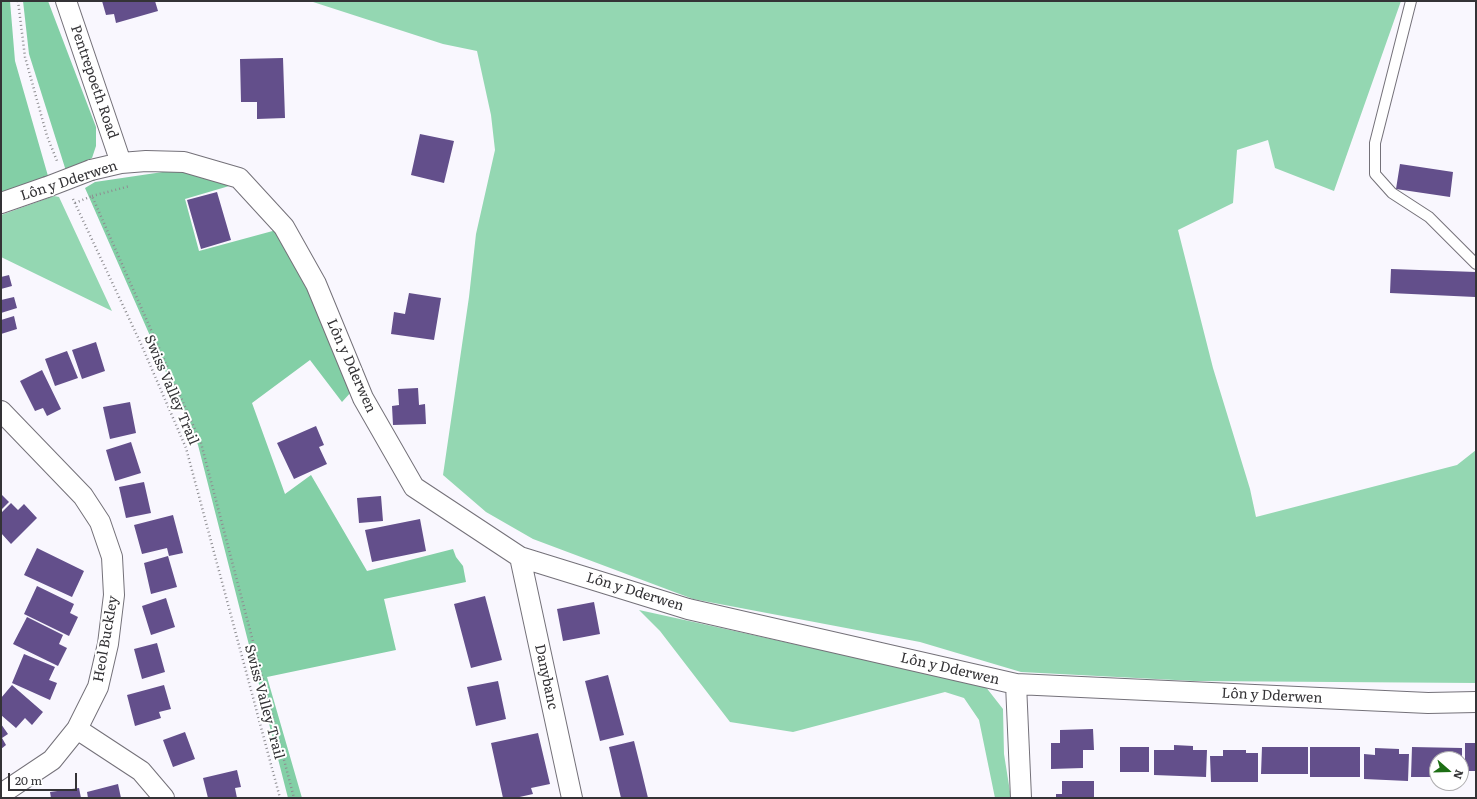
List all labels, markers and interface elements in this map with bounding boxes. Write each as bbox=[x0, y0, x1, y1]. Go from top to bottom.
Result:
street label: Pentrepoeth Road bbox=[67, 23, 121, 141]
street label: Lôn y Dderwen bbox=[18, 157, 120, 205]
street label: Lôn y Dderwen bbox=[323, 316, 379, 416]
street label: Swiss Valley Trail bbox=[140, 332, 202, 448]
street label: Lôn y Dderwen bbox=[584, 569, 686, 615]
street label: Heol Buckley bbox=[90, 594, 122, 684]
street label: Swiss Valley Trail bbox=[241, 643, 287, 761]
street label: Danybanc bbox=[531, 643, 561, 711]
street label: Lôn y Dderwen bbox=[899, 649, 1001, 689]
street label: Lôn y Dderwen bbox=[1221, 685, 1323, 707]
north arrow bbox=[1429, 751, 1469, 791]
scale bar bbox=[10, 765, 79, 791]
text: N bbox=[1450, 768, 1468, 782]
text: 20 m bbox=[15, 771, 42, 789]

